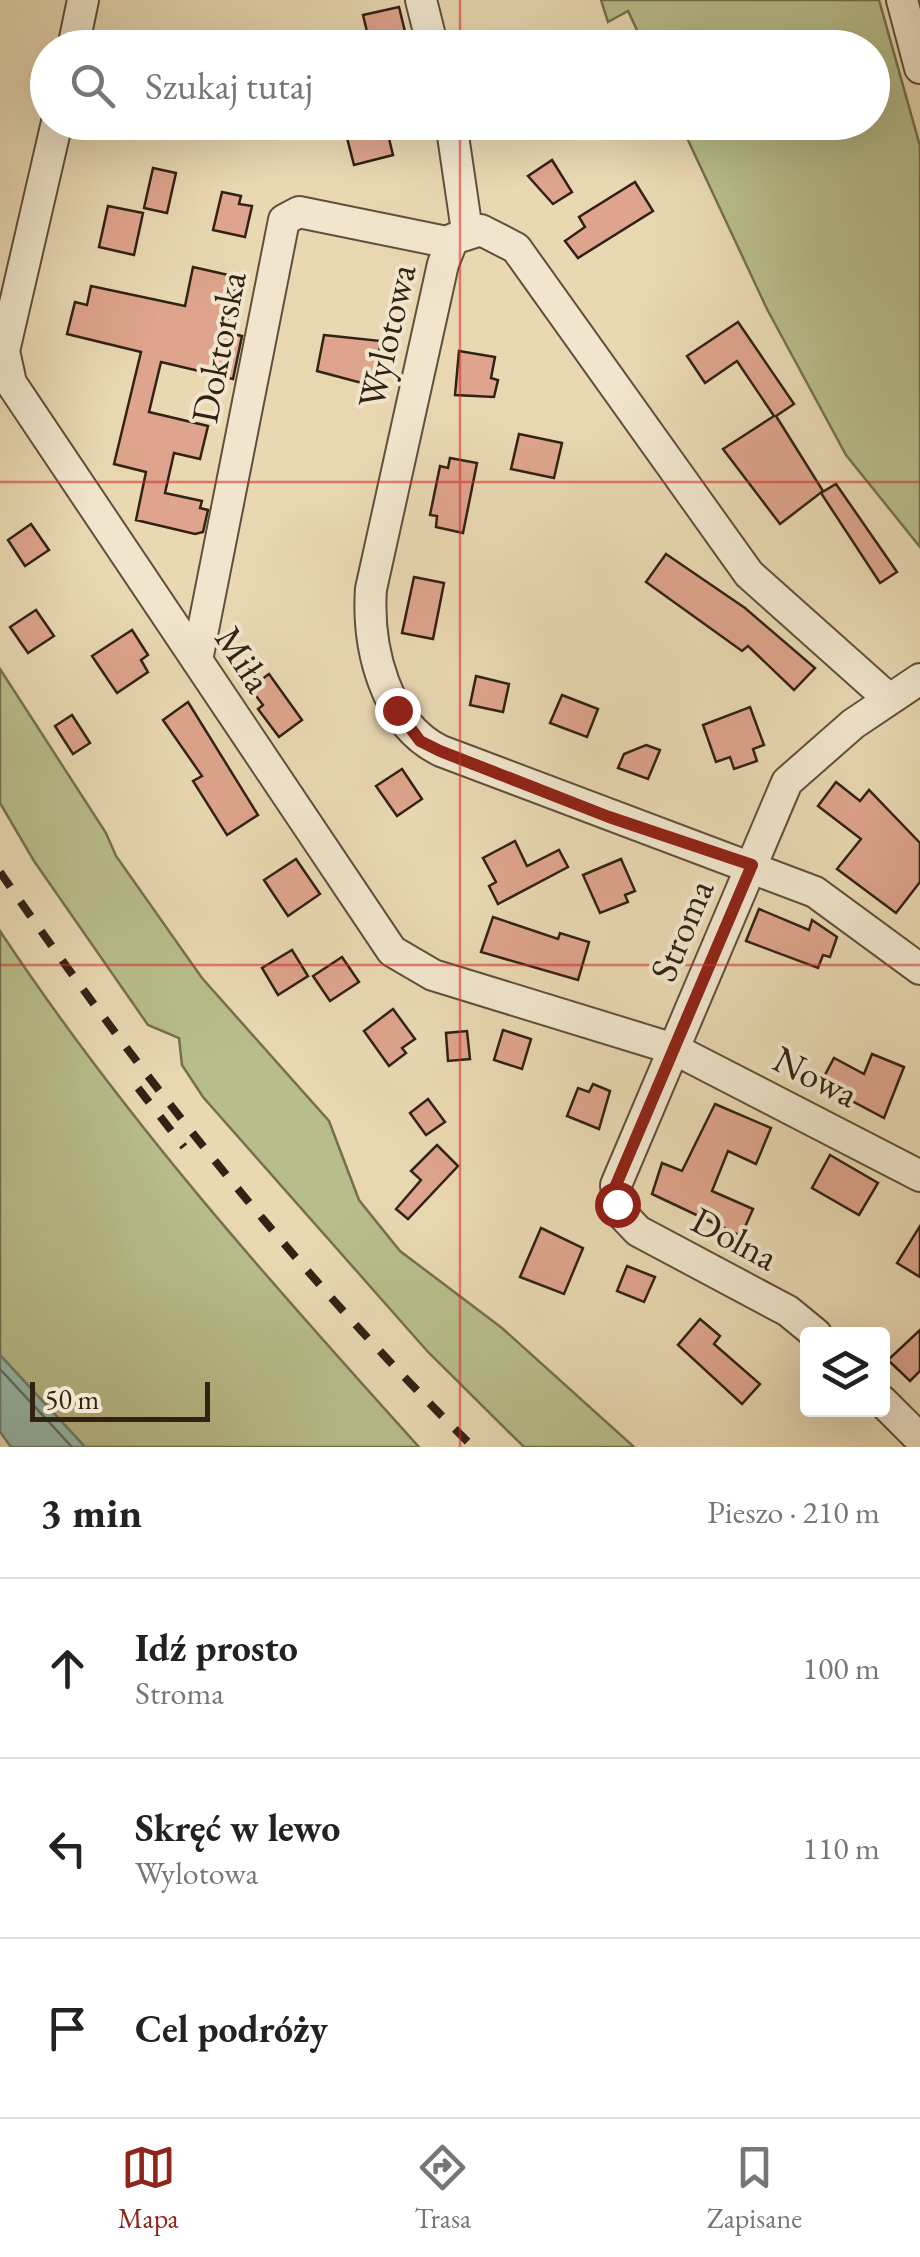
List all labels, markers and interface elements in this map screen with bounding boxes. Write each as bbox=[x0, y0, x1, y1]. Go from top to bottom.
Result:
search box bbox=[30, 30, 890, 140]
icon: search bbox=[65, 58, 120, 113]
text: Szukaj tutaj bbox=[145, 61, 313, 110]
street label: Wylotowa bbox=[346, 258, 427, 413]
street label: Doktorska bbox=[179, 266, 257, 427]
street label: Miła bbox=[205, 617, 284, 702]
route end bbox=[375, 688, 421, 734]
street label: Stroma bbox=[638, 871, 725, 988]
street label: Nowa bbox=[765, 1034, 867, 1118]
route start bbox=[595, 1182, 641, 1228]
street label: Dolna bbox=[683, 1195, 788, 1281]
map controls bbox=[800, 1327, 890, 1417]
button: layers bbox=[800, 1327, 890, 1417]
scale bar bbox=[30, 1377, 210, 1422]
text: 50 m bbox=[45, 1381, 99, 1417]
text: 3 min bbox=[40, 1485, 142, 1540]
text: Pieszo · 210 m bbox=[707, 1491, 880, 1533]
text: Idź prosto bbox=[135, 1623, 298, 1672]
icon: ahead bbox=[40, 1641, 95, 1696]
text: 100 m bbox=[803, 1647, 880, 1689]
text: Stroma bbox=[135, 1672, 224, 1714]
text: Skręć w lewo bbox=[135, 1803, 340, 1852]
icon: left bbox=[40, 1821, 95, 1876]
text: 110 m bbox=[803, 1827, 880, 1869]
text: Wylotowa bbox=[135, 1852, 258, 1894]
icon: arrive bbox=[40, 2001, 95, 2056]
text: Cel podróży bbox=[135, 2004, 328, 2053]
tab: Mapa bbox=[118, 2140, 179, 2236]
tab: Trasa bbox=[414, 2140, 471, 2236]
tab: Zapisane bbox=[707, 2140, 802, 2236]

